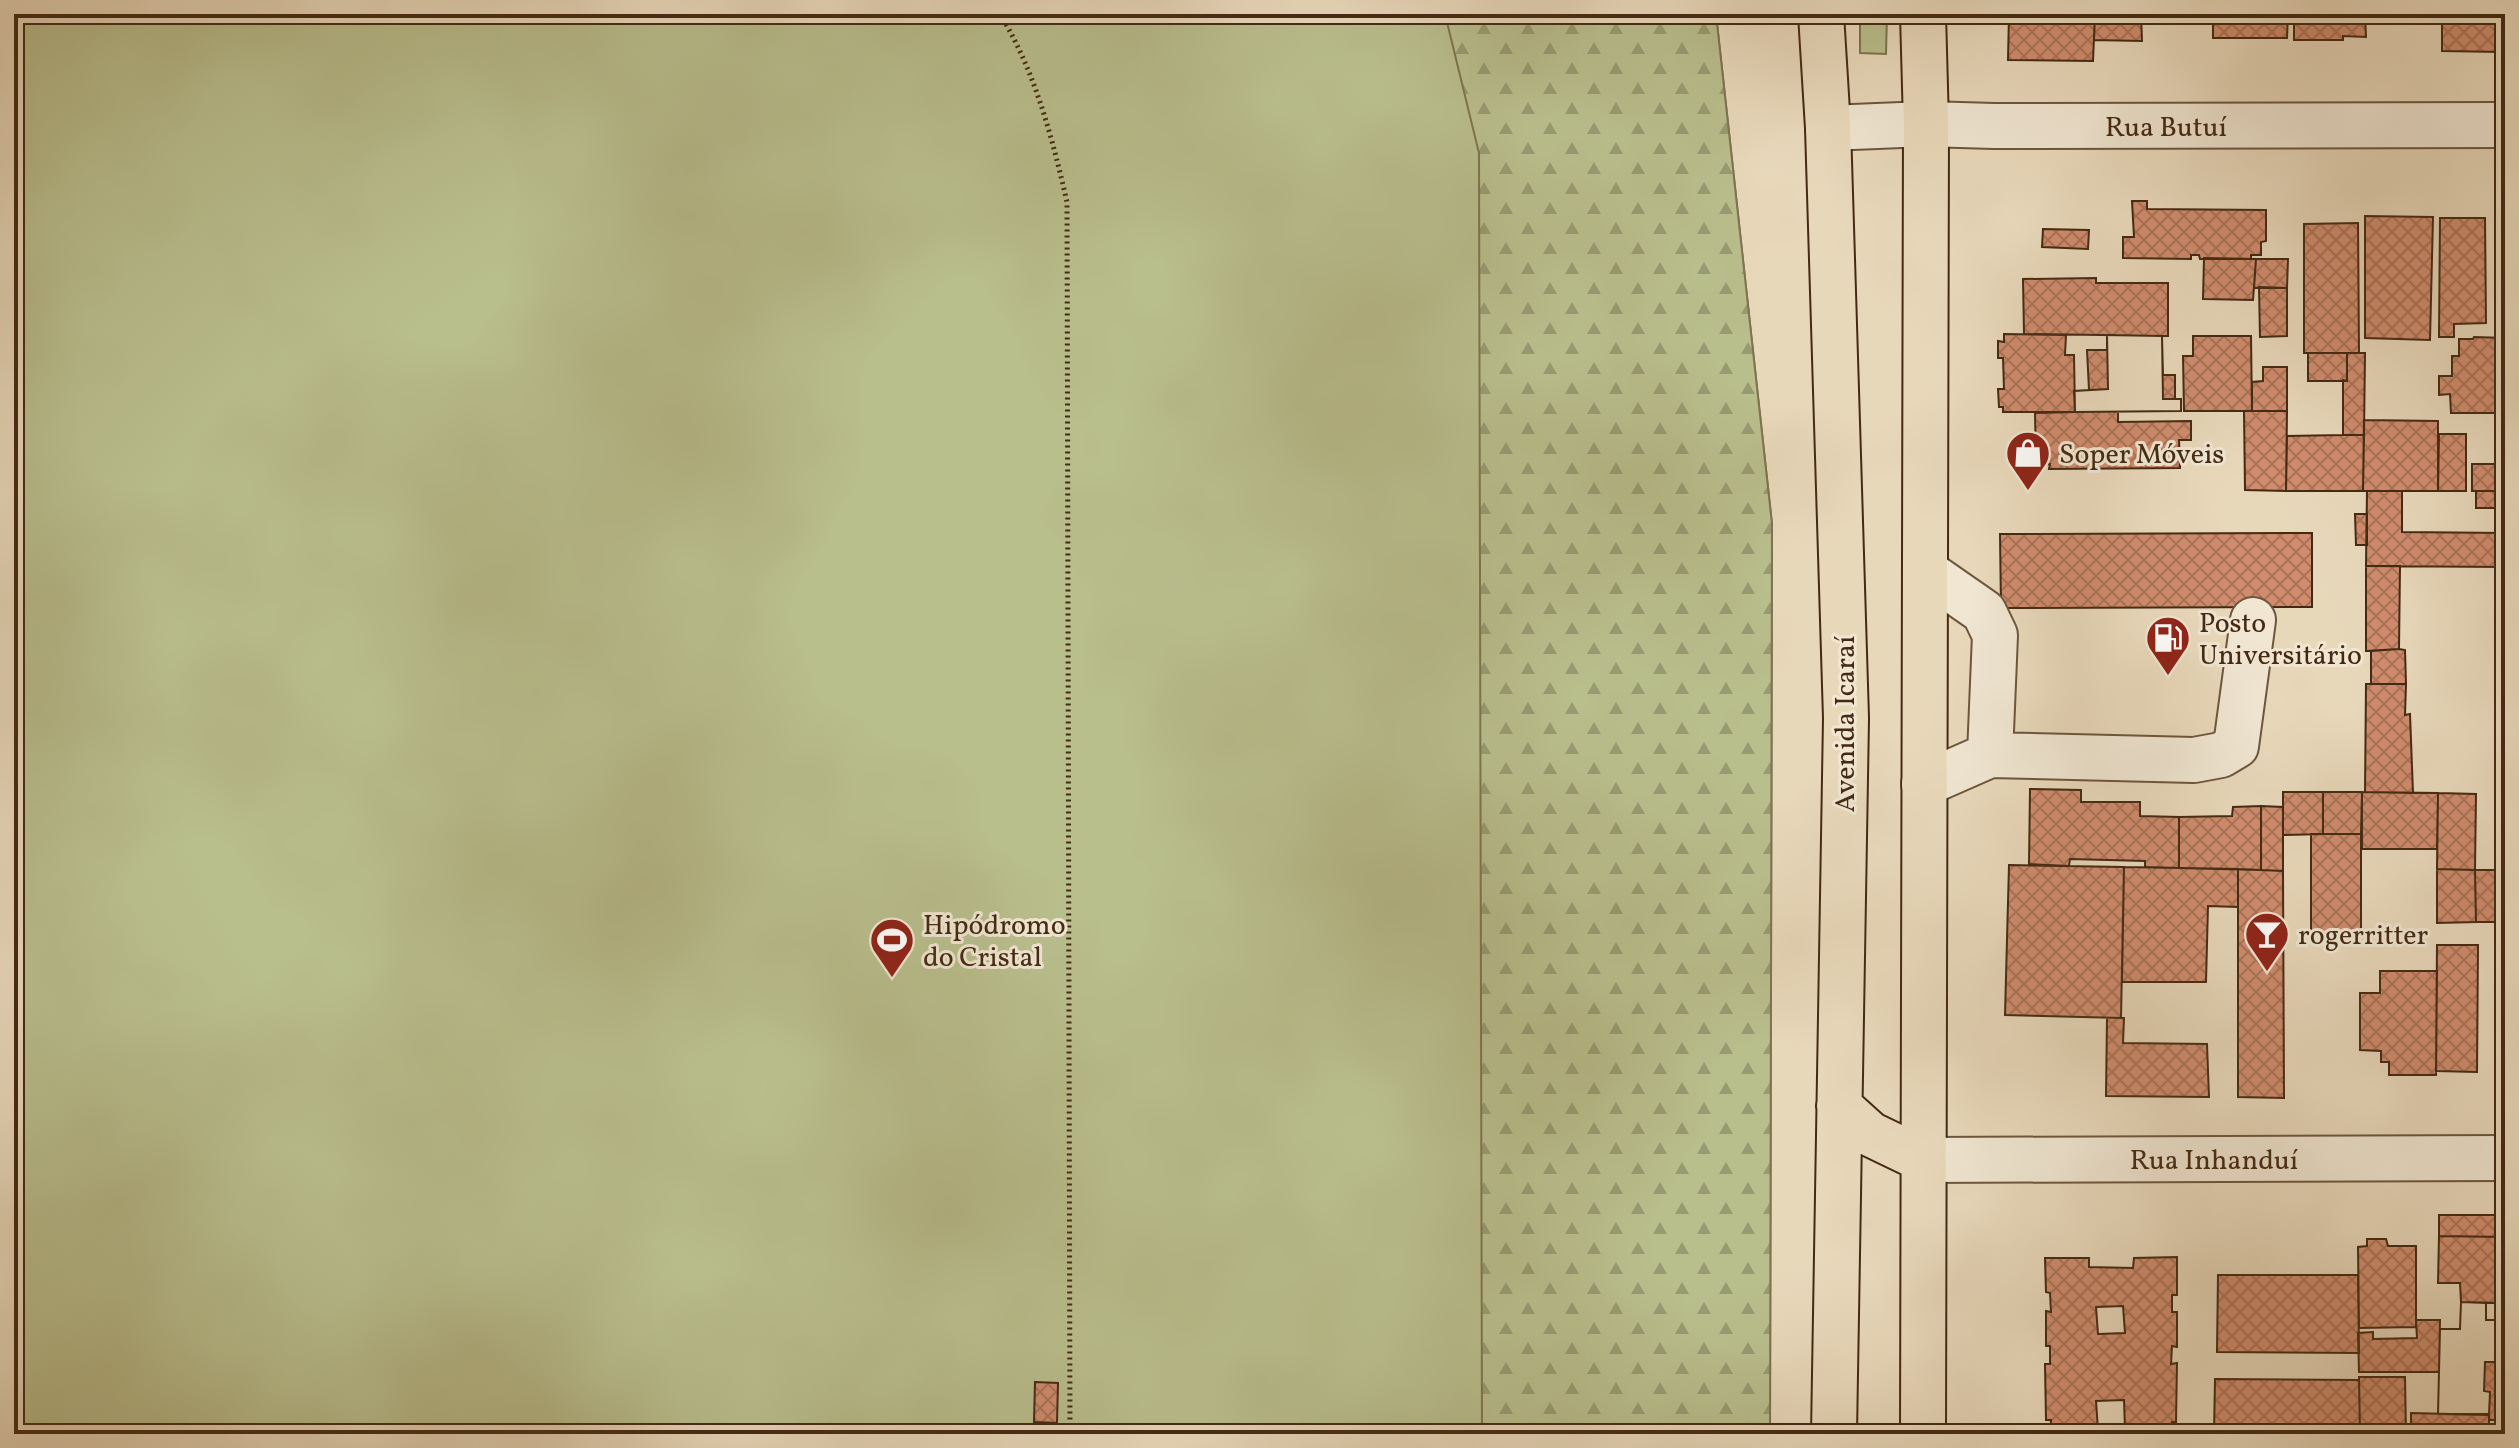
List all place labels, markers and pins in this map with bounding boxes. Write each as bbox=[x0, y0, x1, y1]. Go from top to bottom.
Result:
shop icon: Soper Móveis bbox=[2004, 429, 2052, 492]
place label: Soper Móveis bbox=[2059, 436, 2224, 475]
place label: Posto Universitário bbox=[2199, 605, 2362, 676]
fuel station icon: Posto Universitário bbox=[2144, 614, 2192, 677]
place label: Hipódromo do Cristal bbox=[923, 907, 1066, 978]
bar icon: rogerritter bbox=[2243, 910, 2291, 973]
sports icon: Hipódromo do Cristal bbox=[868, 916, 916, 979]
place label: rogerritter bbox=[2298, 917, 2428, 956]

